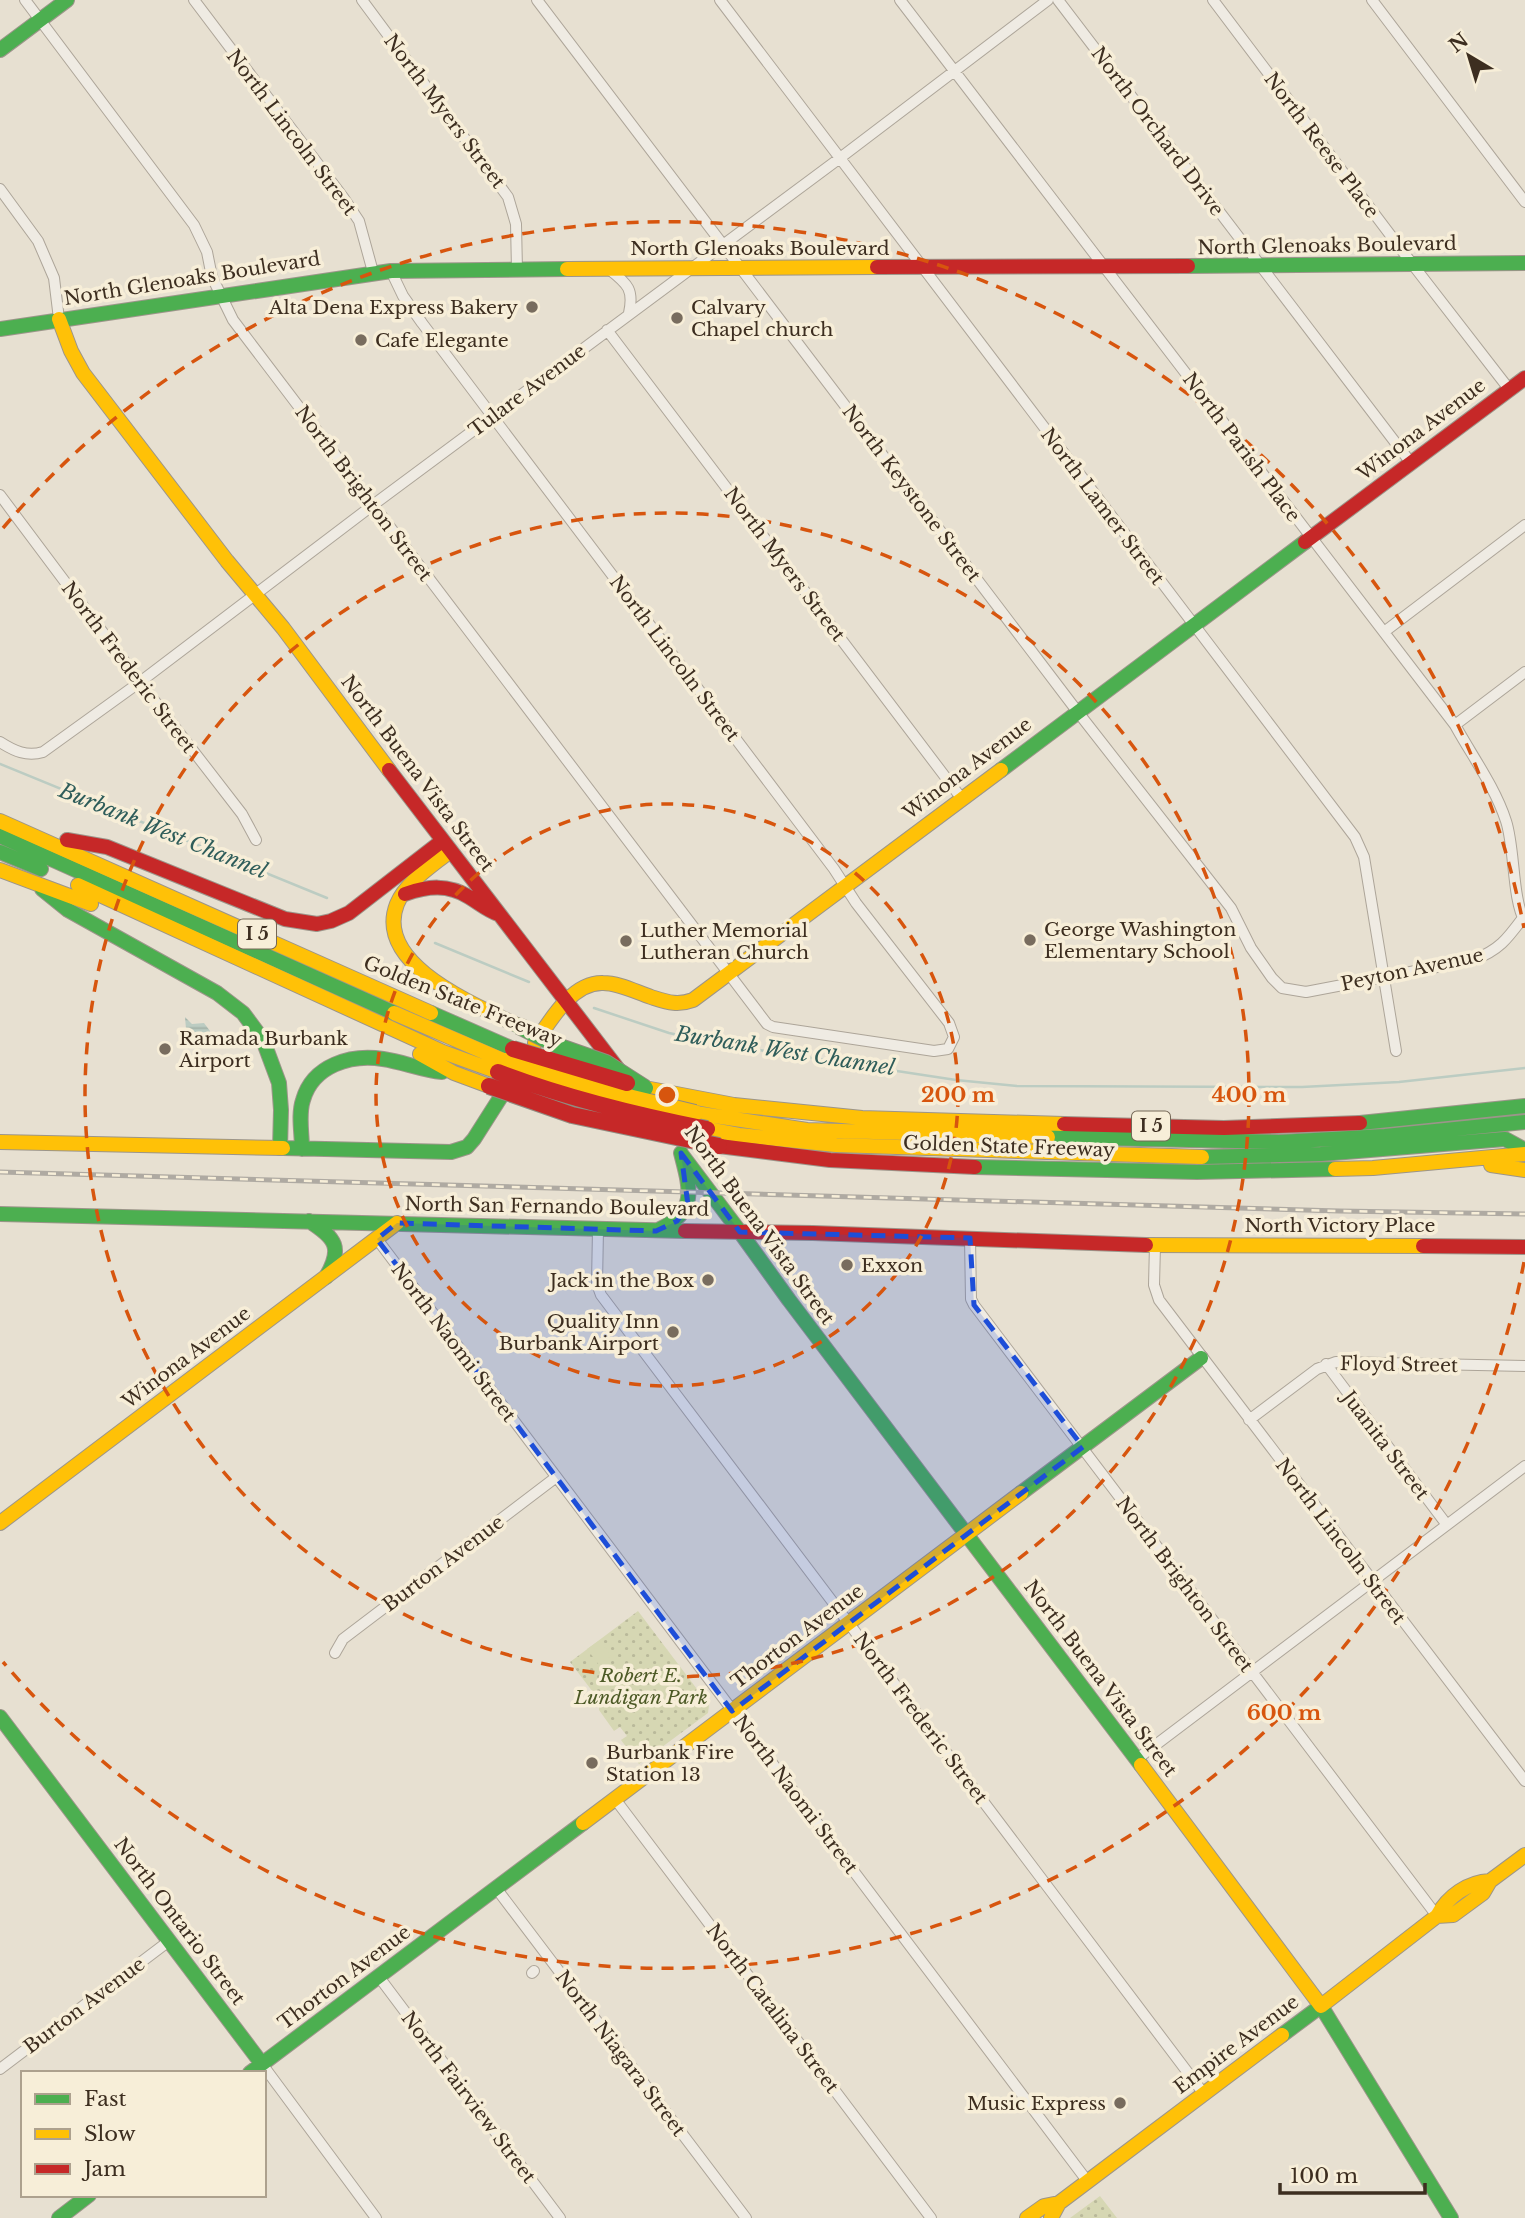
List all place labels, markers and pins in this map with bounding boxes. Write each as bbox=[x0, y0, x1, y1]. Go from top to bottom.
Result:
place label: Alta Dena Express Bakery bbox=[268, 296, 518, 319]
place label: Calvary Chapel church bbox=[691, 296, 833, 341]
marker: Alta Dena Express Bakery bbox=[524, 299, 540, 315]
marker: Calvary Chapel church bbox=[669, 310, 685, 326]
place label: Cafe Elegante bbox=[375, 329, 509, 352]
marker: Cafe Elegante bbox=[353, 332, 369, 348]
place label: George Washington Elementary School bbox=[1044, 918, 1236, 963]
place label: Luther Memorial Lutheran Church bbox=[640, 919, 809, 964]
marker: George Washington Elementary School bbox=[1022, 932, 1038, 948]
marker: Luther Memorial Lutheran Church bbox=[618, 933, 634, 949]
place label: Ramada Burbank Airport bbox=[178, 1027, 348, 1072]
marker: Ramada Burbank Airport bbox=[157, 1041, 173, 1057]
centre of rings bbox=[655, 1083, 679, 1107]
place label: Exxon bbox=[861, 1254, 923, 1277]
marker: Exxon bbox=[839, 1257, 855, 1273]
place label: Jack in the Box bbox=[547, 1269, 694, 1292]
marker: Jack in the Box bbox=[700, 1272, 716, 1288]
place label: Quality Inn Burbank Airport bbox=[499, 1310, 660, 1355]
marker: Quality Inn Burbank Airport bbox=[665, 1324, 681, 1340]
place label: Burbank Fire Station 13 bbox=[606, 1741, 734, 1786]
marker: Burbank Fire Station 13 bbox=[584, 1755, 600, 1771]
place label: Music Express bbox=[967, 2092, 1106, 2115]
marker: Music Express bbox=[1112, 2095, 1128, 2111]

